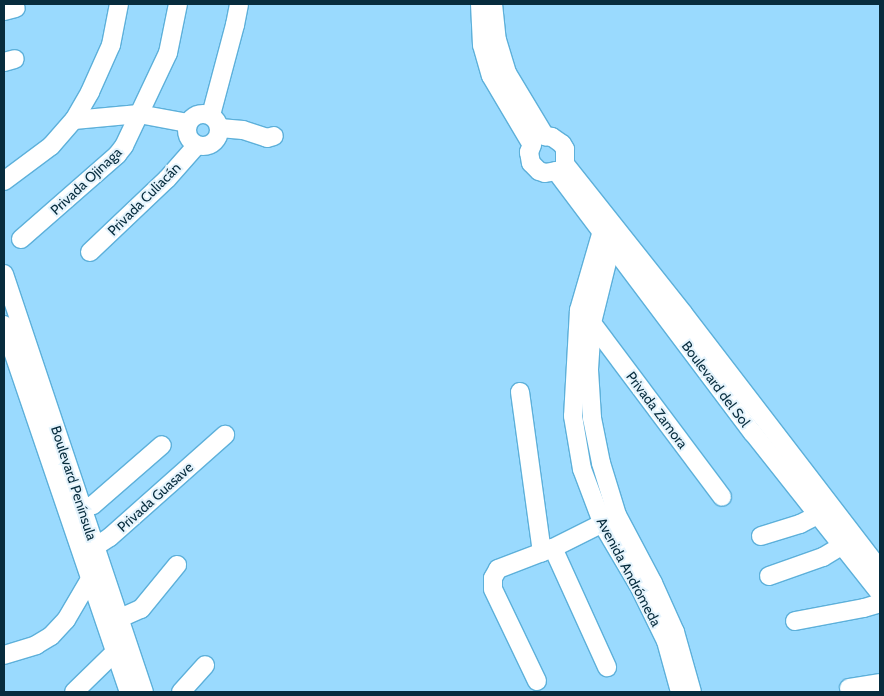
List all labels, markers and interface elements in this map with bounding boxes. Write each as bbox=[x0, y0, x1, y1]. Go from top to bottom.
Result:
street label: Privada Ojinaga bbox=[47, 144, 125, 218]
street label: Privada Culiacán bbox=[104, 159, 184, 239]
street label: Boulevard del Sol bbox=[678, 338, 754, 430]
street label: Privada Zamora bbox=[623, 368, 691, 452]
street label: Boulevard Península bbox=[48, 424, 100, 542]
street label: Privada Guasave bbox=[114, 459, 196, 535]
street label: Avenida Andrómeda bbox=[593, 515, 665, 629]

